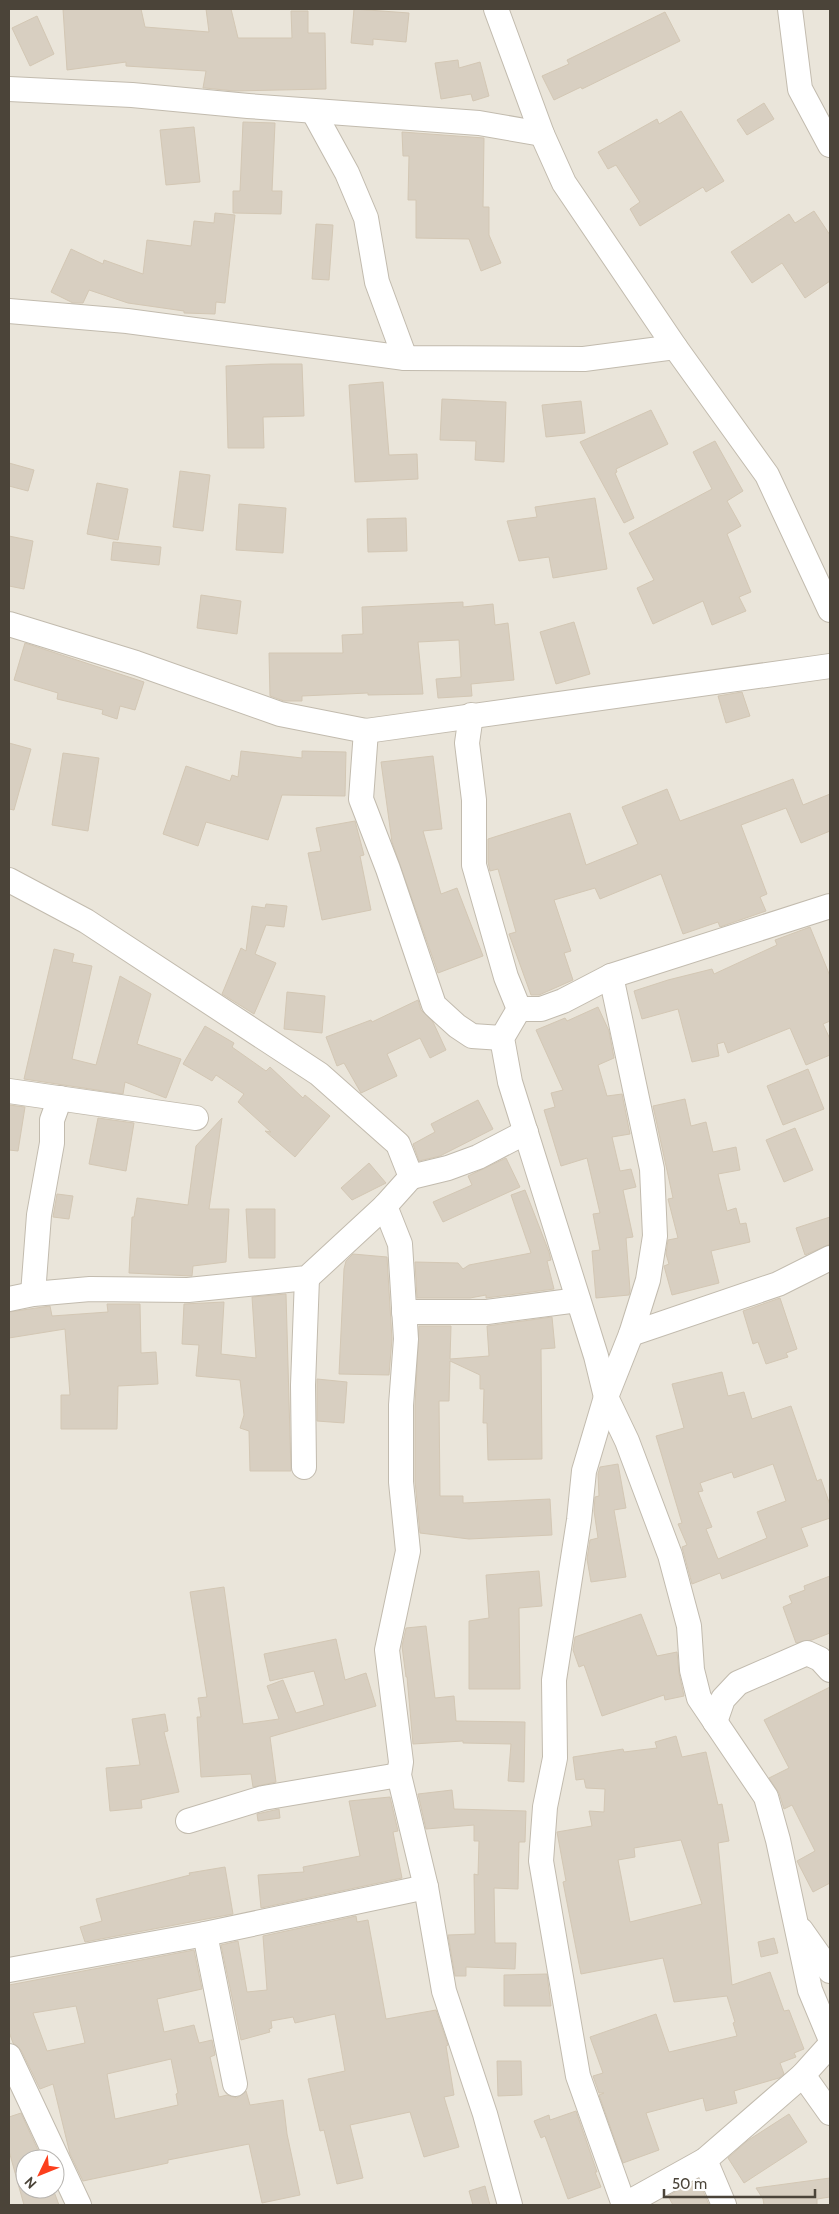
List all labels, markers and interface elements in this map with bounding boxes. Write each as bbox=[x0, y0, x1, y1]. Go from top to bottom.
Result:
north arrow bbox=[15, 2149, 65, 2199]
scale bar bbox=[664, 2166, 815, 2198]
text: N bbox=[21, 2173, 40, 2193]
text: 50 m bbox=[672, 2175, 707, 2193]

